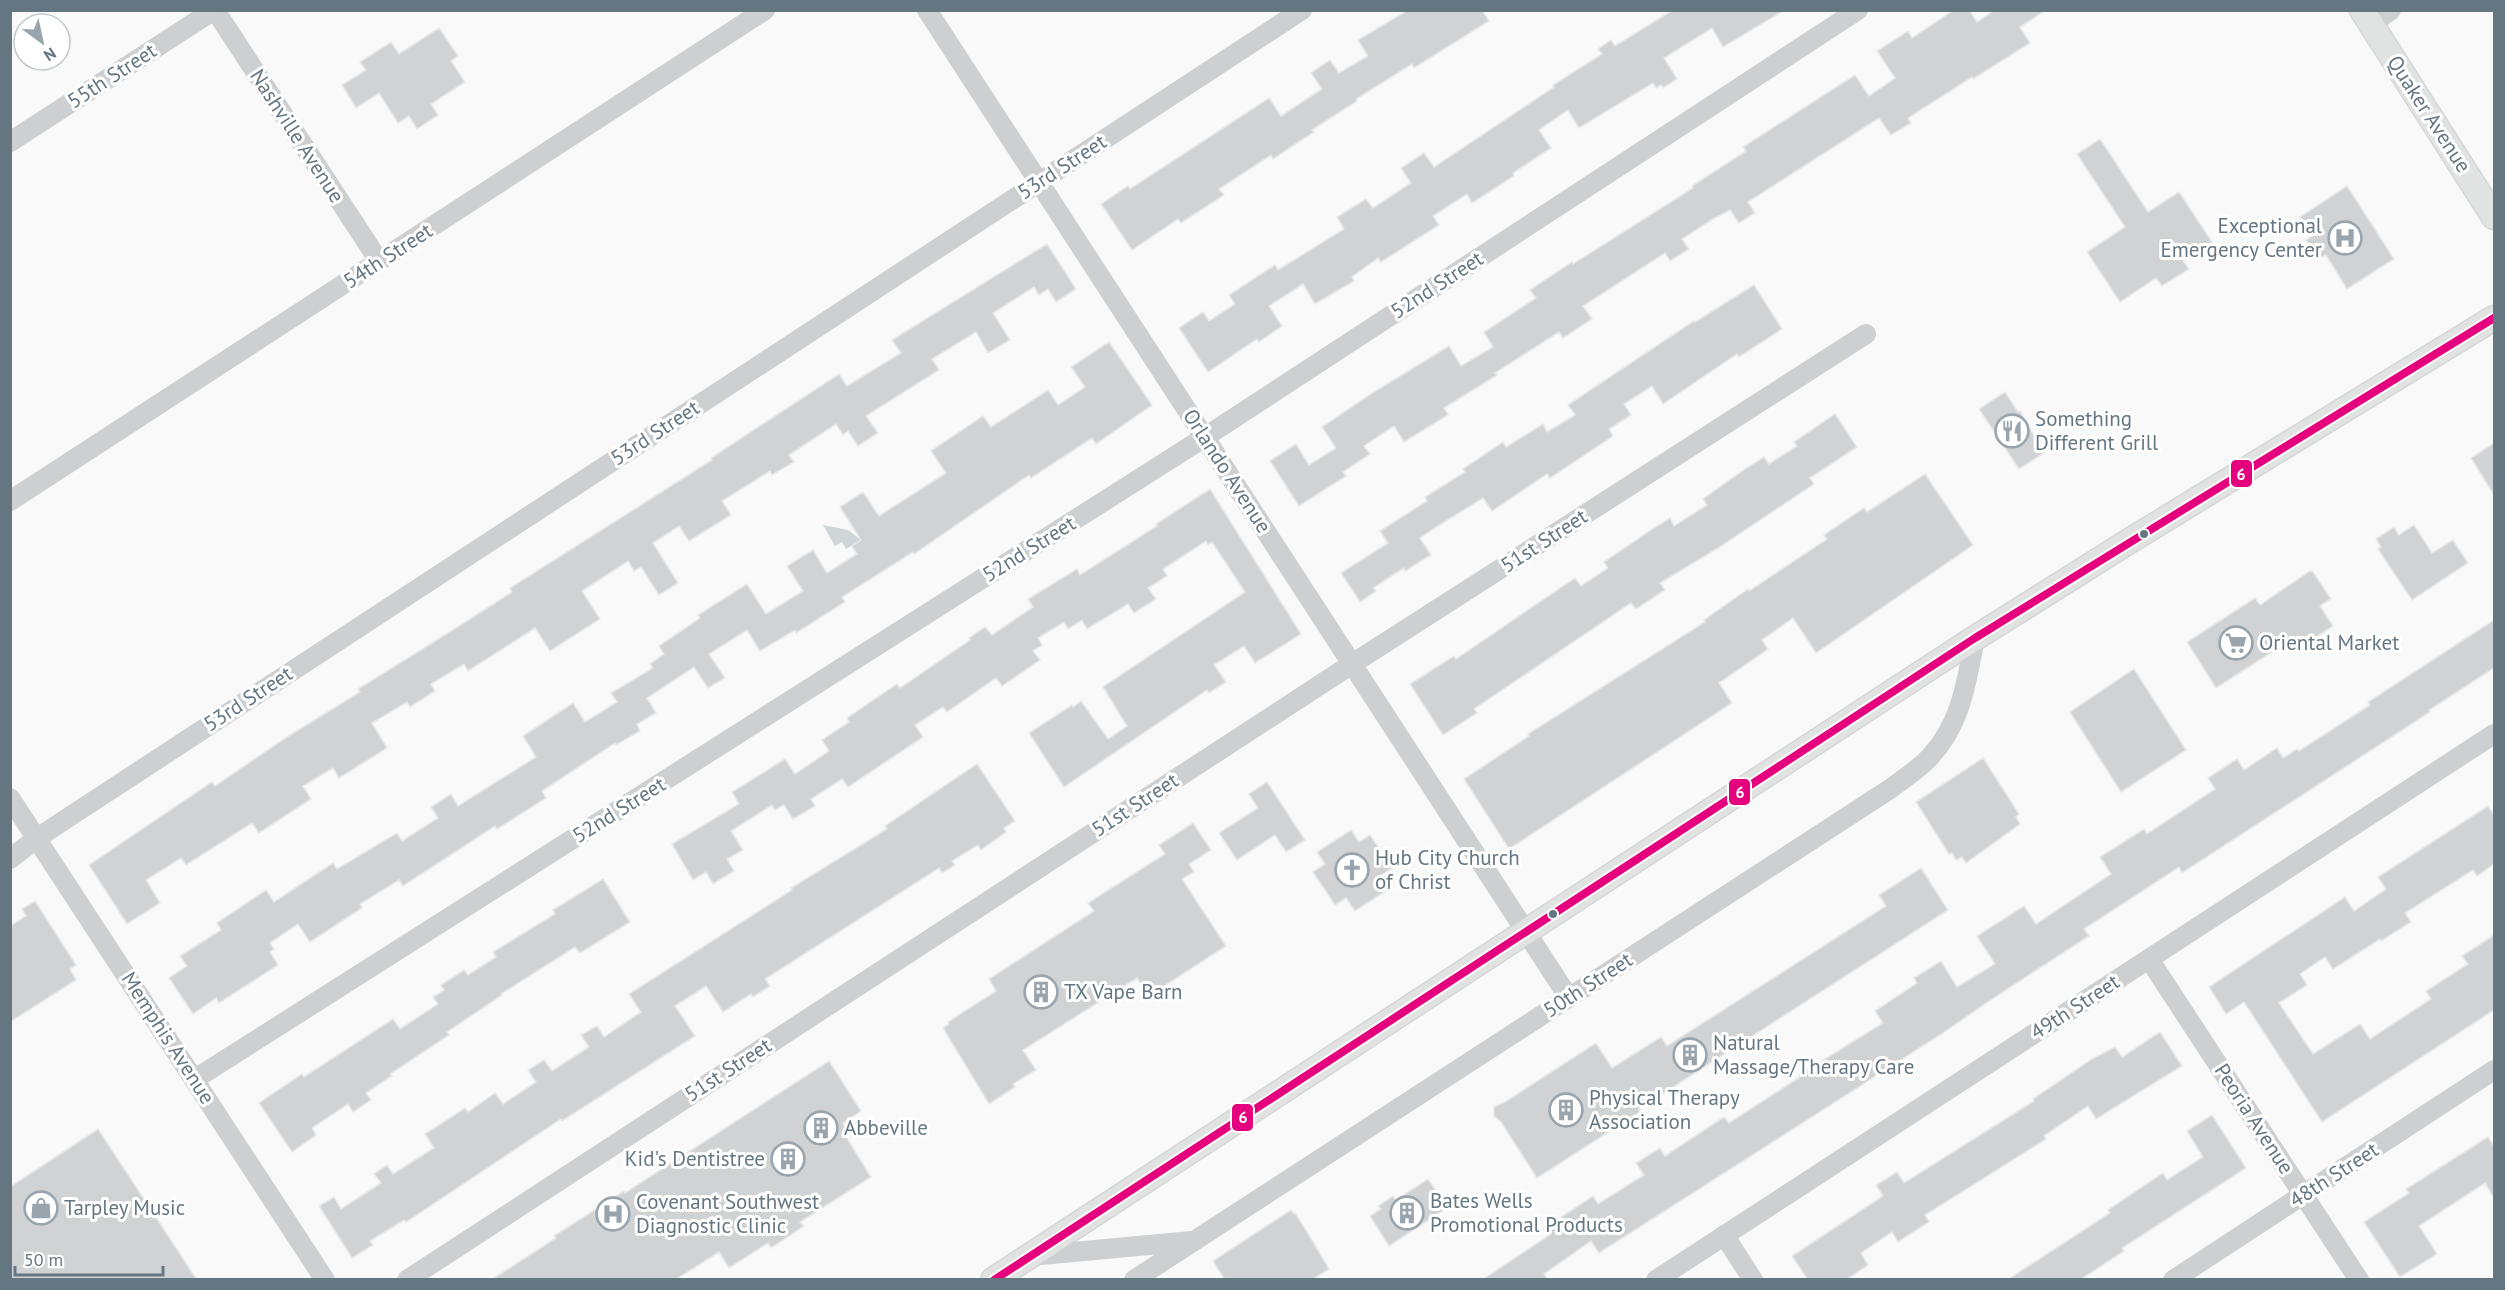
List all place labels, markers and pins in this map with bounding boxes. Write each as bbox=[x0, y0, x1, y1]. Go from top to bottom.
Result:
place label: Exceptional Emergency Center bbox=[2160, 212, 2322, 263]
hospital icon: Exceptional Emergency Center bbox=[2327, 220, 2363, 256]
place label: Something Different Grill bbox=[2035, 405, 2158, 456]
restaurant icon: Something Different Grill bbox=[1994, 413, 2030, 449]
unlabelled marker bbox=[2138, 528, 2150, 540]
supermarket icon: Oriental Market bbox=[2218, 625, 2254, 661]
place label: Oriental Market bbox=[2259, 629, 2399, 656]
place label: Hub City Church of Christ bbox=[1375, 844, 1520, 895]
church icon: Hub City Church of Christ bbox=[1334, 852, 1370, 888]
unlabelled marker bbox=[1547, 908, 1559, 920]
building icon: TX Vape Barn bbox=[1023, 974, 1059, 1010]
place label: TX Vape Barn bbox=[1064, 978, 1183, 1005]
place label: Natural Massage/Therapy Care bbox=[1713, 1029, 1914, 1080]
building icon: Natural Massage/Therapy Care bbox=[1672, 1037, 1708, 1073]
place label: Physical Therapy Association bbox=[1589, 1084, 1740, 1135]
building icon: Physical Therapy Association bbox=[1548, 1092, 1584, 1128]
building icon: Abbeville bbox=[803, 1110, 839, 1146]
place label: Abbeville bbox=[844, 1114, 928, 1141]
building icon: Kid's Dentistree bbox=[770, 1141, 806, 1177]
place label: Kid's Dentistree bbox=[625, 1145, 765, 1172]
place label: Bates Wells Promotional Products bbox=[1430, 1187, 1623, 1238]
place label: Covenant Southwest Diagnostic Clinic bbox=[636, 1188, 819, 1239]
shop icon: Tarpley Music bbox=[23, 1190, 59, 1226]
place label: Tarpley Music bbox=[64, 1194, 185, 1221]
building icon: Bates Wells Promotional Products bbox=[1389, 1195, 1425, 1231]
hospital icon: Covenant Southwest Diagnostic Clinic bbox=[595, 1196, 631, 1232]

